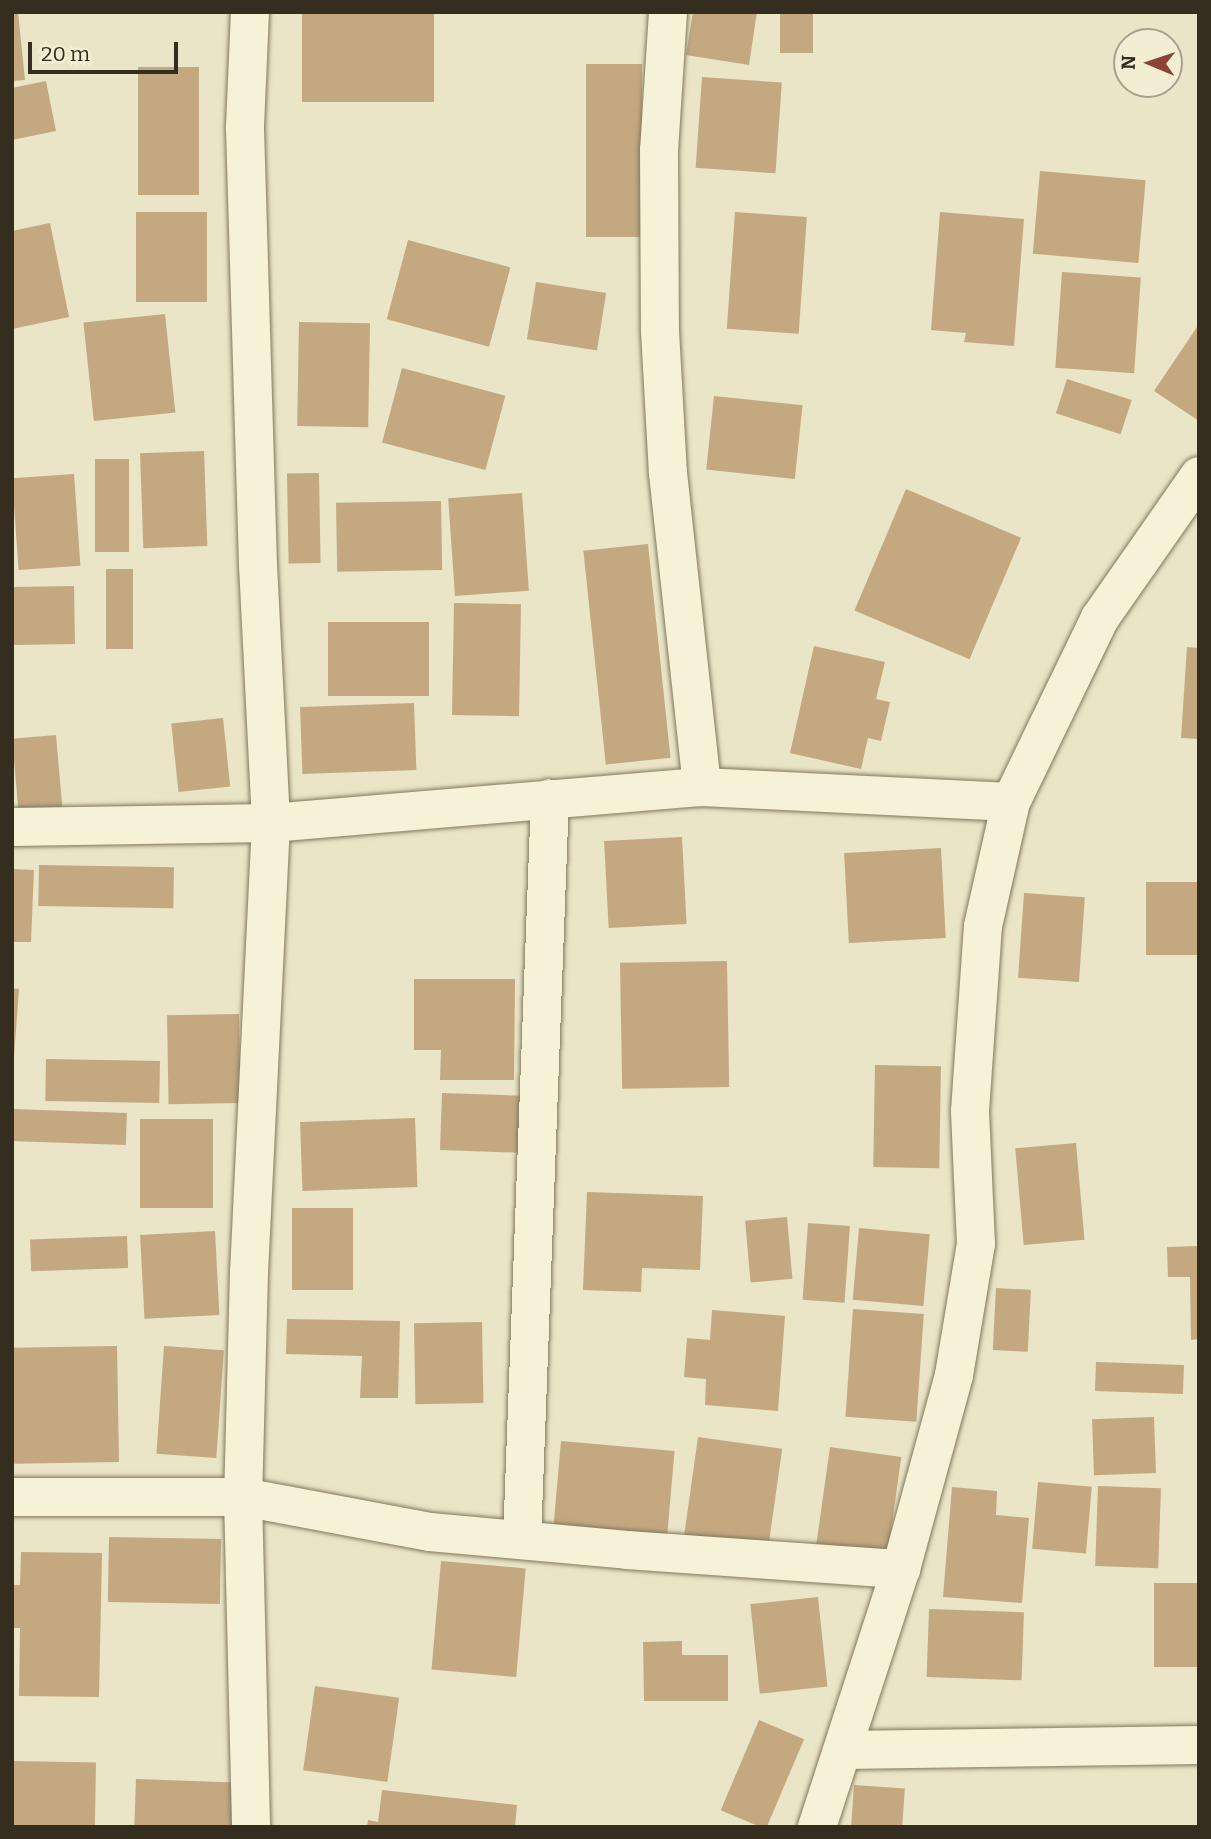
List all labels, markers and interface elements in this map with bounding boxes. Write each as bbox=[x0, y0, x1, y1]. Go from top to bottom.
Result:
scale bar bbox=[32, 28, 182, 72]
north arrow bbox=[1113, 28, 1183, 98]
text: 20 m bbox=[41, 41, 90, 67]
text: N bbox=[1117, 55, 1140, 70]

